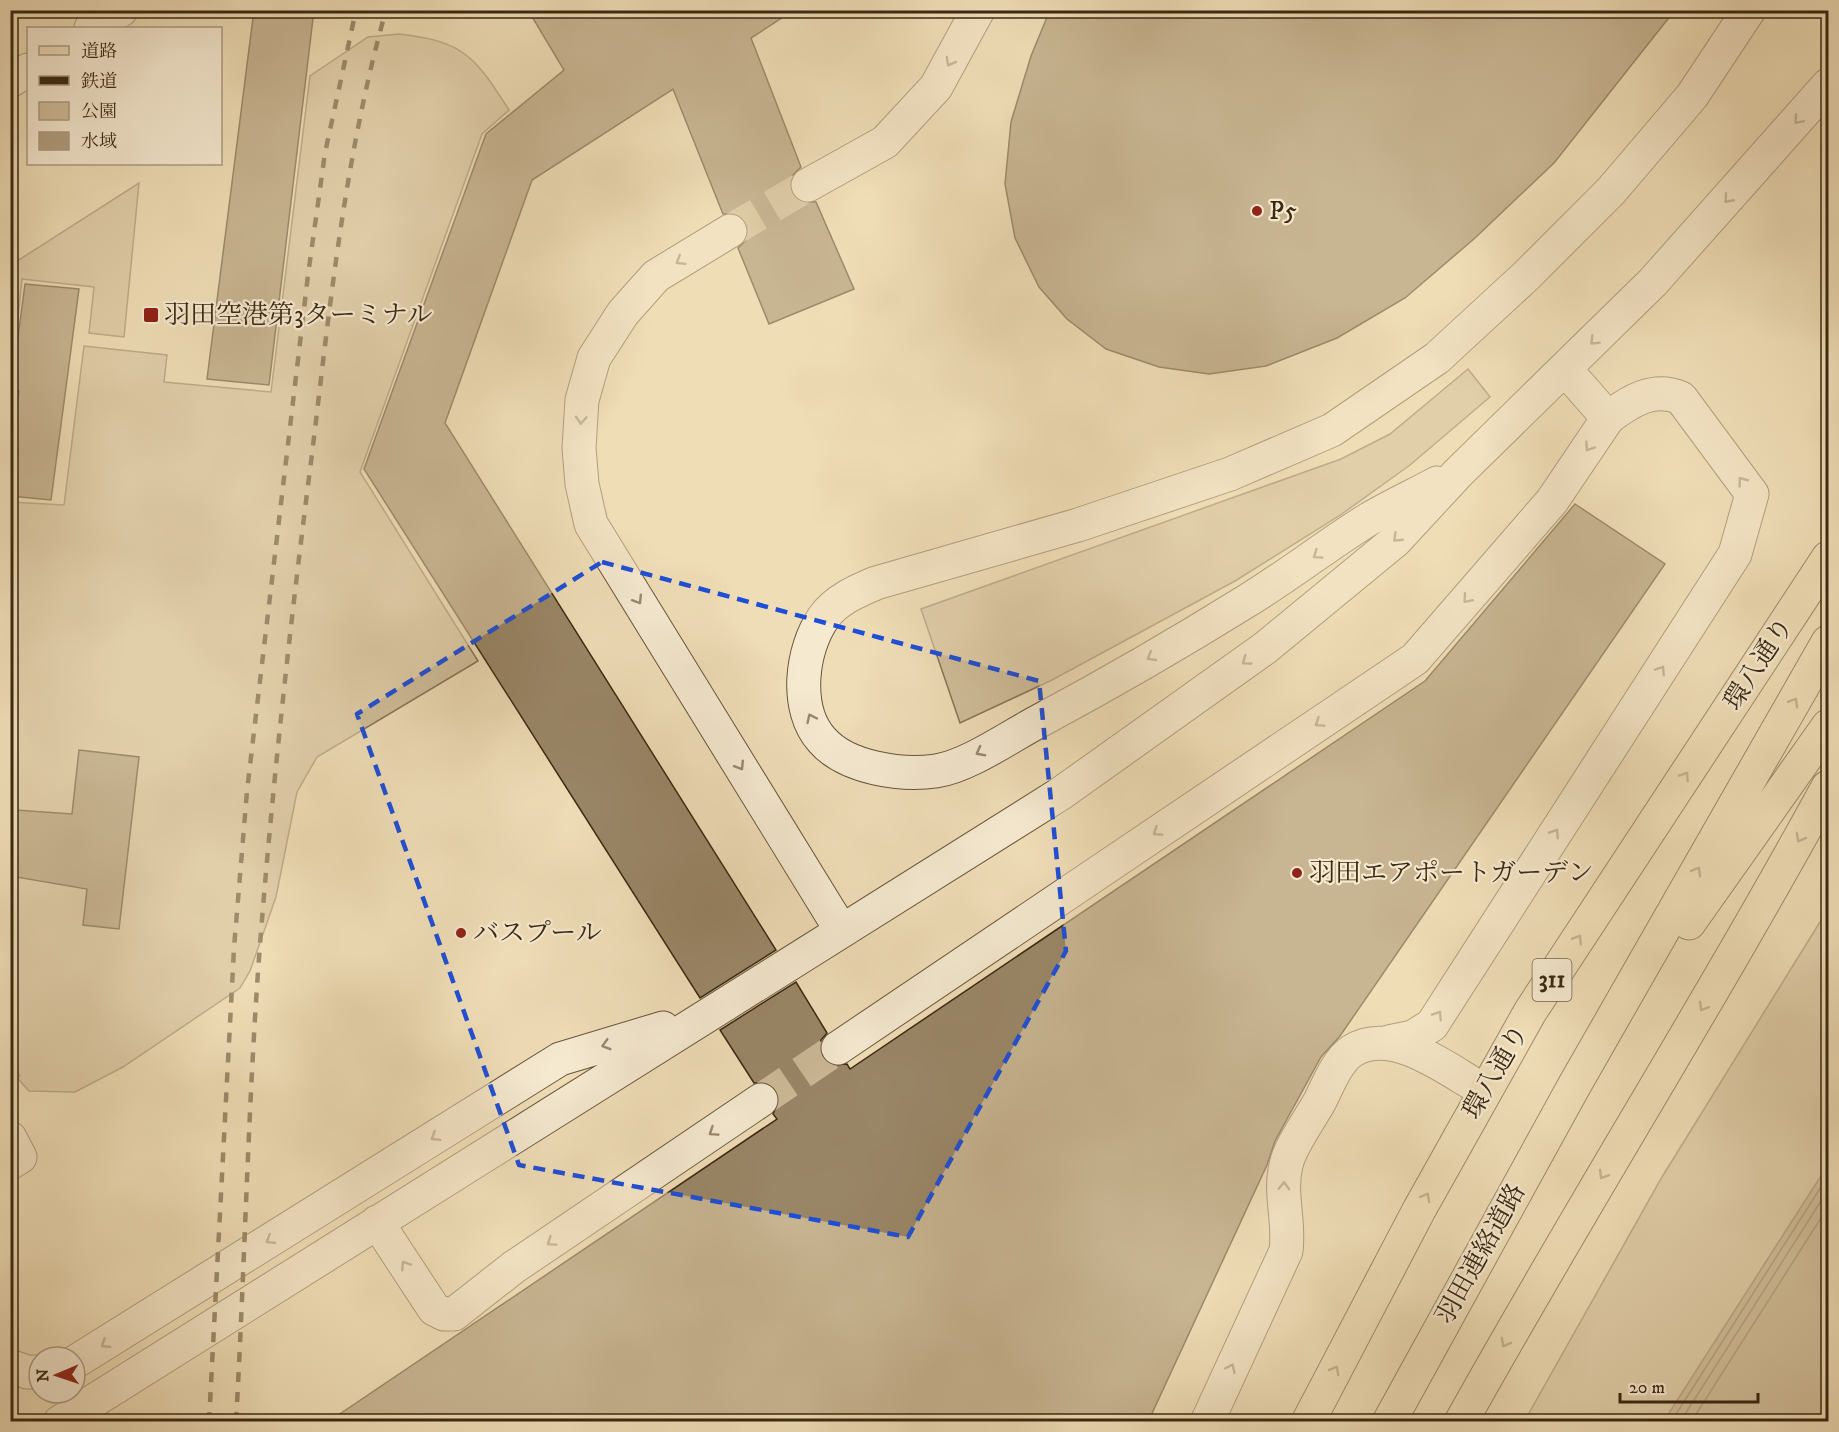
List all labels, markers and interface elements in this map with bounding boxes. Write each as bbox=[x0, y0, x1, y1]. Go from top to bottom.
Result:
legend bbox=[27, 27, 222, 165]
text: 道路 bbox=[81, 41, 117, 63]
one-way arrow bbox=[946, 55, 957, 66]
text: 鉄道 bbox=[81, 71, 117, 93]
text: 公園 bbox=[81, 101, 117, 123]
one-way arrow bbox=[1794, 113, 1805, 124]
text: 水域 bbox=[81, 131, 117, 153]
one-way arrow bbox=[1724, 193, 1735, 203]
place label: P5 bbox=[1269, 195, 1297, 228]
marker: P5 bbox=[1250, 204, 1264, 218]
one-way arrow bbox=[676, 254, 686, 266]
place label: 羽田空港第3ターミナル bbox=[164, 299, 432, 332]
marker: 羽田空港第3ターミナル bbox=[142, 306, 160, 324]
one-way arrow bbox=[1590, 333, 1601, 344]
one-way arrow bbox=[575, 415, 588, 424]
one-way arrow bbox=[1585, 440, 1596, 451]
one-way arrow bbox=[1738, 476, 1749, 487]
one-way arrow bbox=[1393, 531, 1404, 542]
one-way arrow bbox=[1312, 548, 1323, 559]
one-way arrow bbox=[1463, 592, 1474, 603]
one-way arrow bbox=[630, 594, 642, 604]
street label: 環八通り bbox=[1717, 611, 1801, 717]
one-way arrow bbox=[1147, 650, 1157, 662]
one-way arrow bbox=[1242, 654, 1253, 665]
one-way arrow bbox=[1653, 665, 1664, 676]
one-way arrow bbox=[1787, 698, 1798, 708]
one-way arrow bbox=[806, 714, 818, 725]
one-way arrow bbox=[1315, 716, 1326, 727]
one-way arrow bbox=[976, 745, 987, 756]
one-way arrow bbox=[733, 760, 745, 770]
one-way arrow bbox=[1678, 772, 1690, 782]
one-way arrow bbox=[1153, 825, 1164, 836]
one-way arrow bbox=[1548, 829, 1559, 840]
one-way arrow bbox=[1796, 832, 1807, 842]
place label: 羽田エアポートガーデン bbox=[1309, 857, 1594, 890]
marker: 羽田エアポートガーデン bbox=[1290, 866, 1304, 880]
one-way arrow bbox=[1690, 867, 1701, 877]
place label: バスプール bbox=[473, 917, 602, 950]
marker: バスプール bbox=[454, 926, 468, 940]
one-way arrow bbox=[1571, 935, 1583, 945]
road number: 311 bbox=[1532, 959, 1572, 1001]
one-way arrow bbox=[1699, 1001, 1711, 1011]
one-way arrow bbox=[1431, 1011, 1442, 1022]
street label: 環八通り bbox=[1456, 1019, 1536, 1125]
one-way arrow bbox=[601, 1038, 612, 1050]
one-way arrow bbox=[708, 1125, 719, 1136]
one-way arrow bbox=[431, 1129, 441, 1141]
one-way arrow bbox=[1599, 1168, 1611, 1179]
street label: 羽田連絡道路 bbox=[1429, 1178, 1533, 1330]
one-way arrow bbox=[1278, 1181, 1290, 1190]
one-way arrow bbox=[1419, 1193, 1430, 1203]
one-way arrow bbox=[266, 1233, 276, 1245]
one-way arrow bbox=[547, 1234, 558, 1245]
one-way arrow bbox=[401, 1261, 412, 1272]
one-way arrow bbox=[100, 1336, 111, 1347]
one-way arrow bbox=[1501, 1337, 1512, 1347]
north arrow bbox=[27, 1345, 87, 1405]
one-way arrow bbox=[1224, 1364, 1236, 1375]
one-way arrow bbox=[1328, 1365, 1339, 1376]
scale bar bbox=[1620, 1366, 1758, 1404]
text: N bbox=[33, 1369, 53, 1382]
text: 20 m bbox=[1629, 1377, 1665, 1399]

